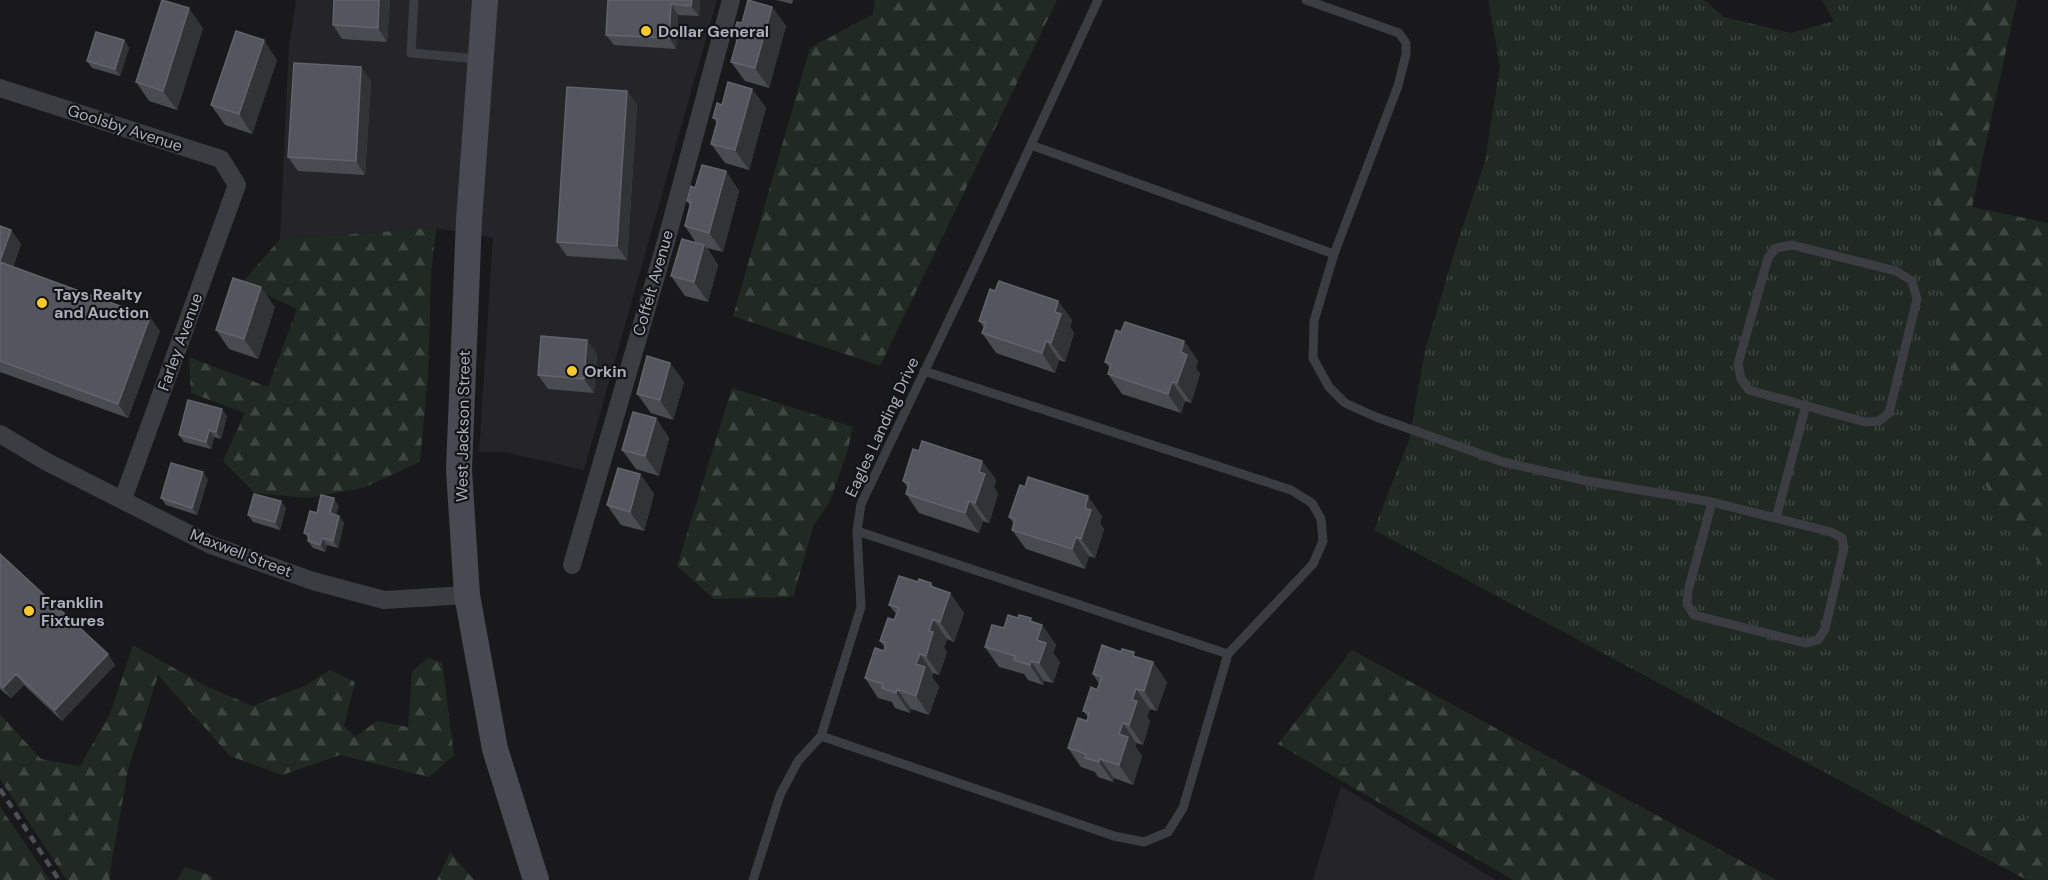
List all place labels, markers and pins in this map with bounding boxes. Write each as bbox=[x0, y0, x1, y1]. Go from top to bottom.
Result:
place label: Dollar General bbox=[658, 21, 769, 42]
marker: Dollar General bbox=[639, 24, 653, 38]
place label: Tays Realty and Auction bbox=[54, 284, 149, 323]
marker: Tays Realty and Auction bbox=[35, 296, 49, 310]
place label: Orkin bbox=[584, 361, 627, 382]
marker: Orkin bbox=[565, 364, 579, 378]
place label: Franklin Fixtures bbox=[41, 592, 105, 631]
marker: Franklin Fixtures bbox=[22, 604, 36, 618]

